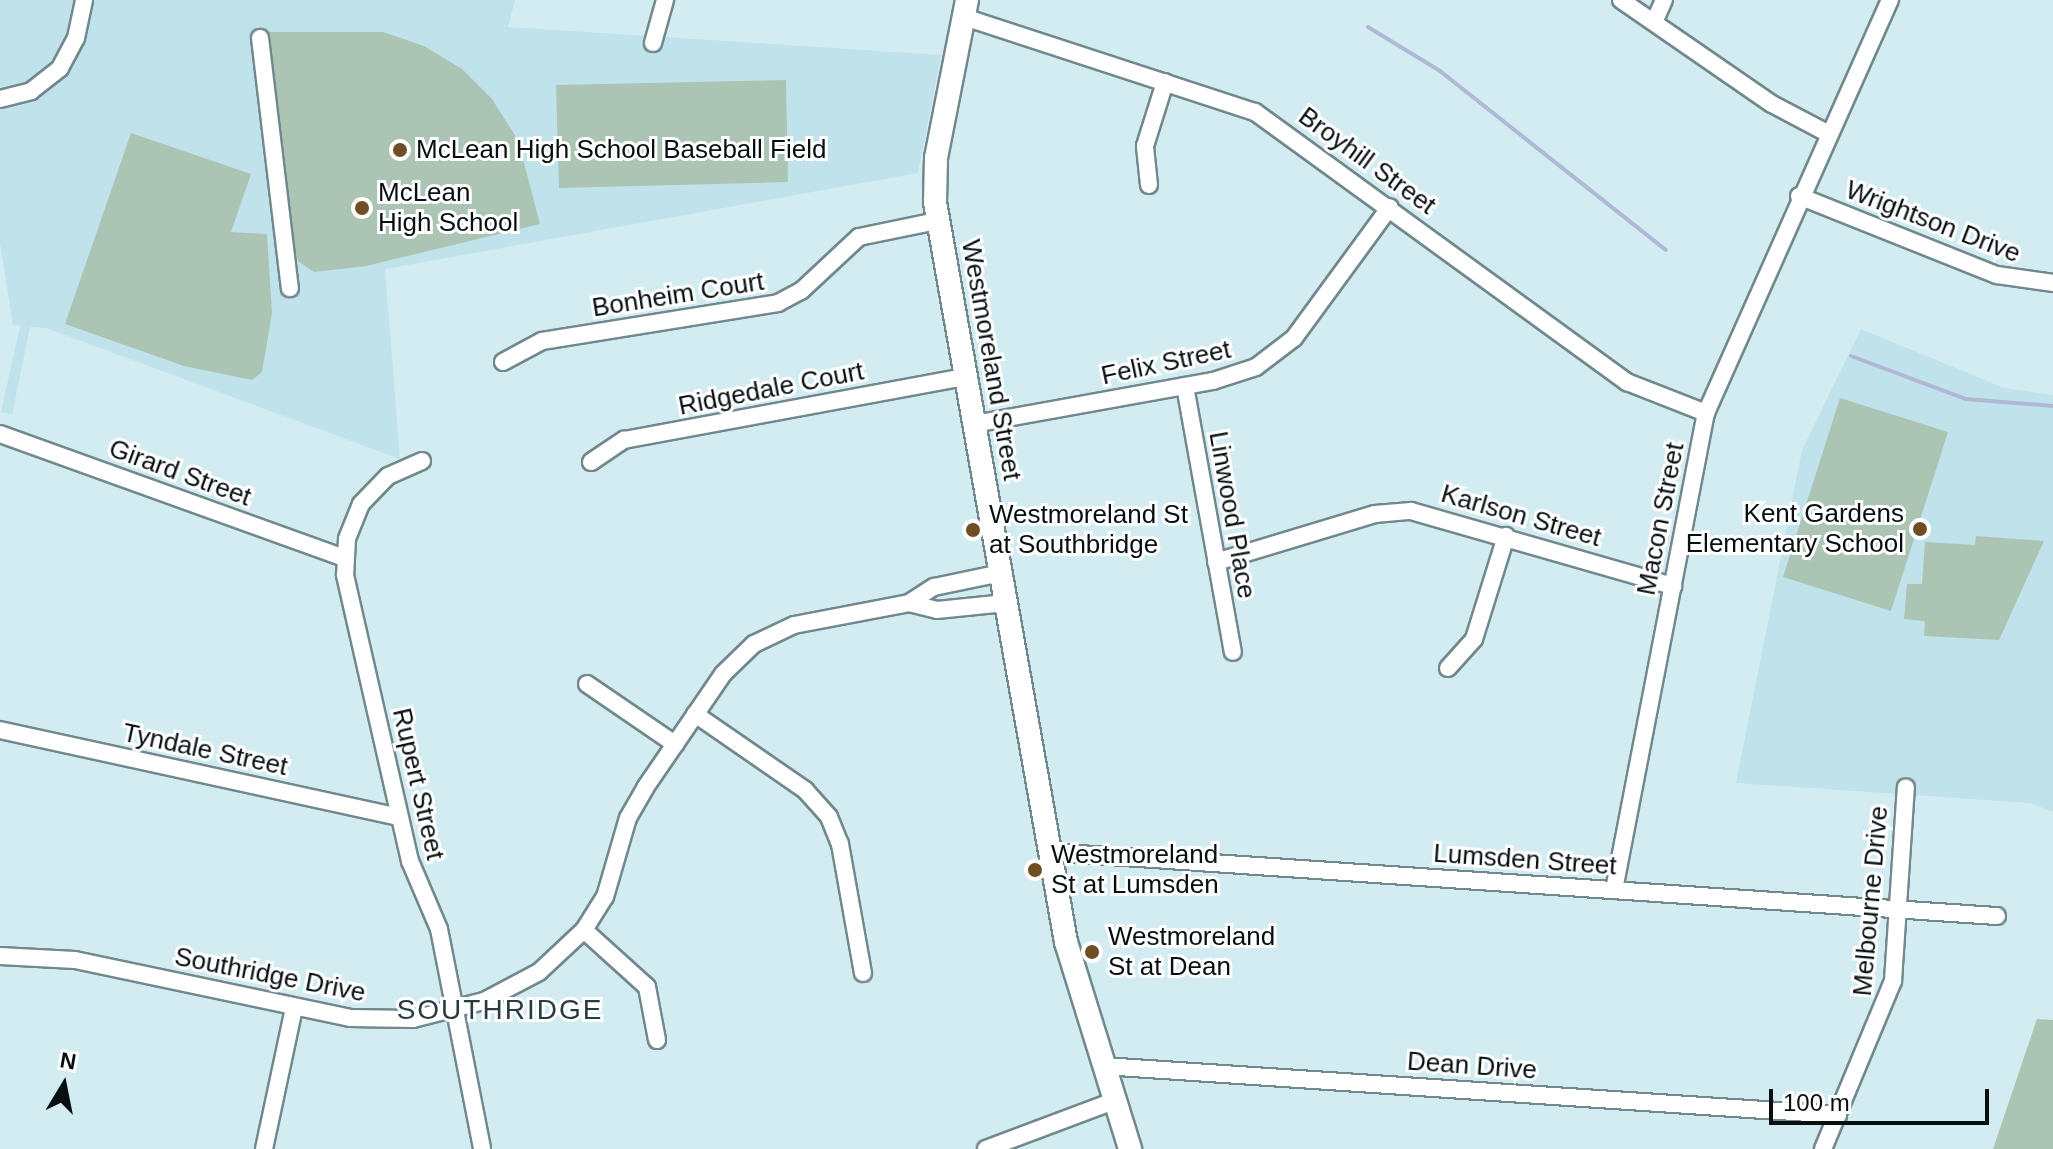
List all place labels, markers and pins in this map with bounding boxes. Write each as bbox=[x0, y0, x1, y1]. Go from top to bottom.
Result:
place label: McLean High School Baseball Field bbox=[416, 134, 826, 166]
marker: McLean High School Baseball Field bbox=[391, 141, 409, 159]
place label: McLean High School bbox=[378, 177, 518, 238]
marker: McLean High School bbox=[353, 199, 371, 217]
place label: Kent Gardens Elementary School bbox=[1686, 498, 1904, 560]
place label: Westmoreland St at Southbridge bbox=[989, 499, 1188, 560]
marker: Kent Gardens Elementary School bbox=[1911, 520, 1929, 538]
marker: Westmoreland St at Southbridge bbox=[964, 521, 982, 539]
place label: Westmoreland St at Lumsden bbox=[1051, 839, 1219, 900]
marker: Westmoreland St at Lumsden bbox=[1026, 861, 1044, 879]
place label: Westmoreland St at Dean bbox=[1108, 921, 1275, 982]
marker: Westmoreland St at Dean bbox=[1083, 943, 1101, 961]

